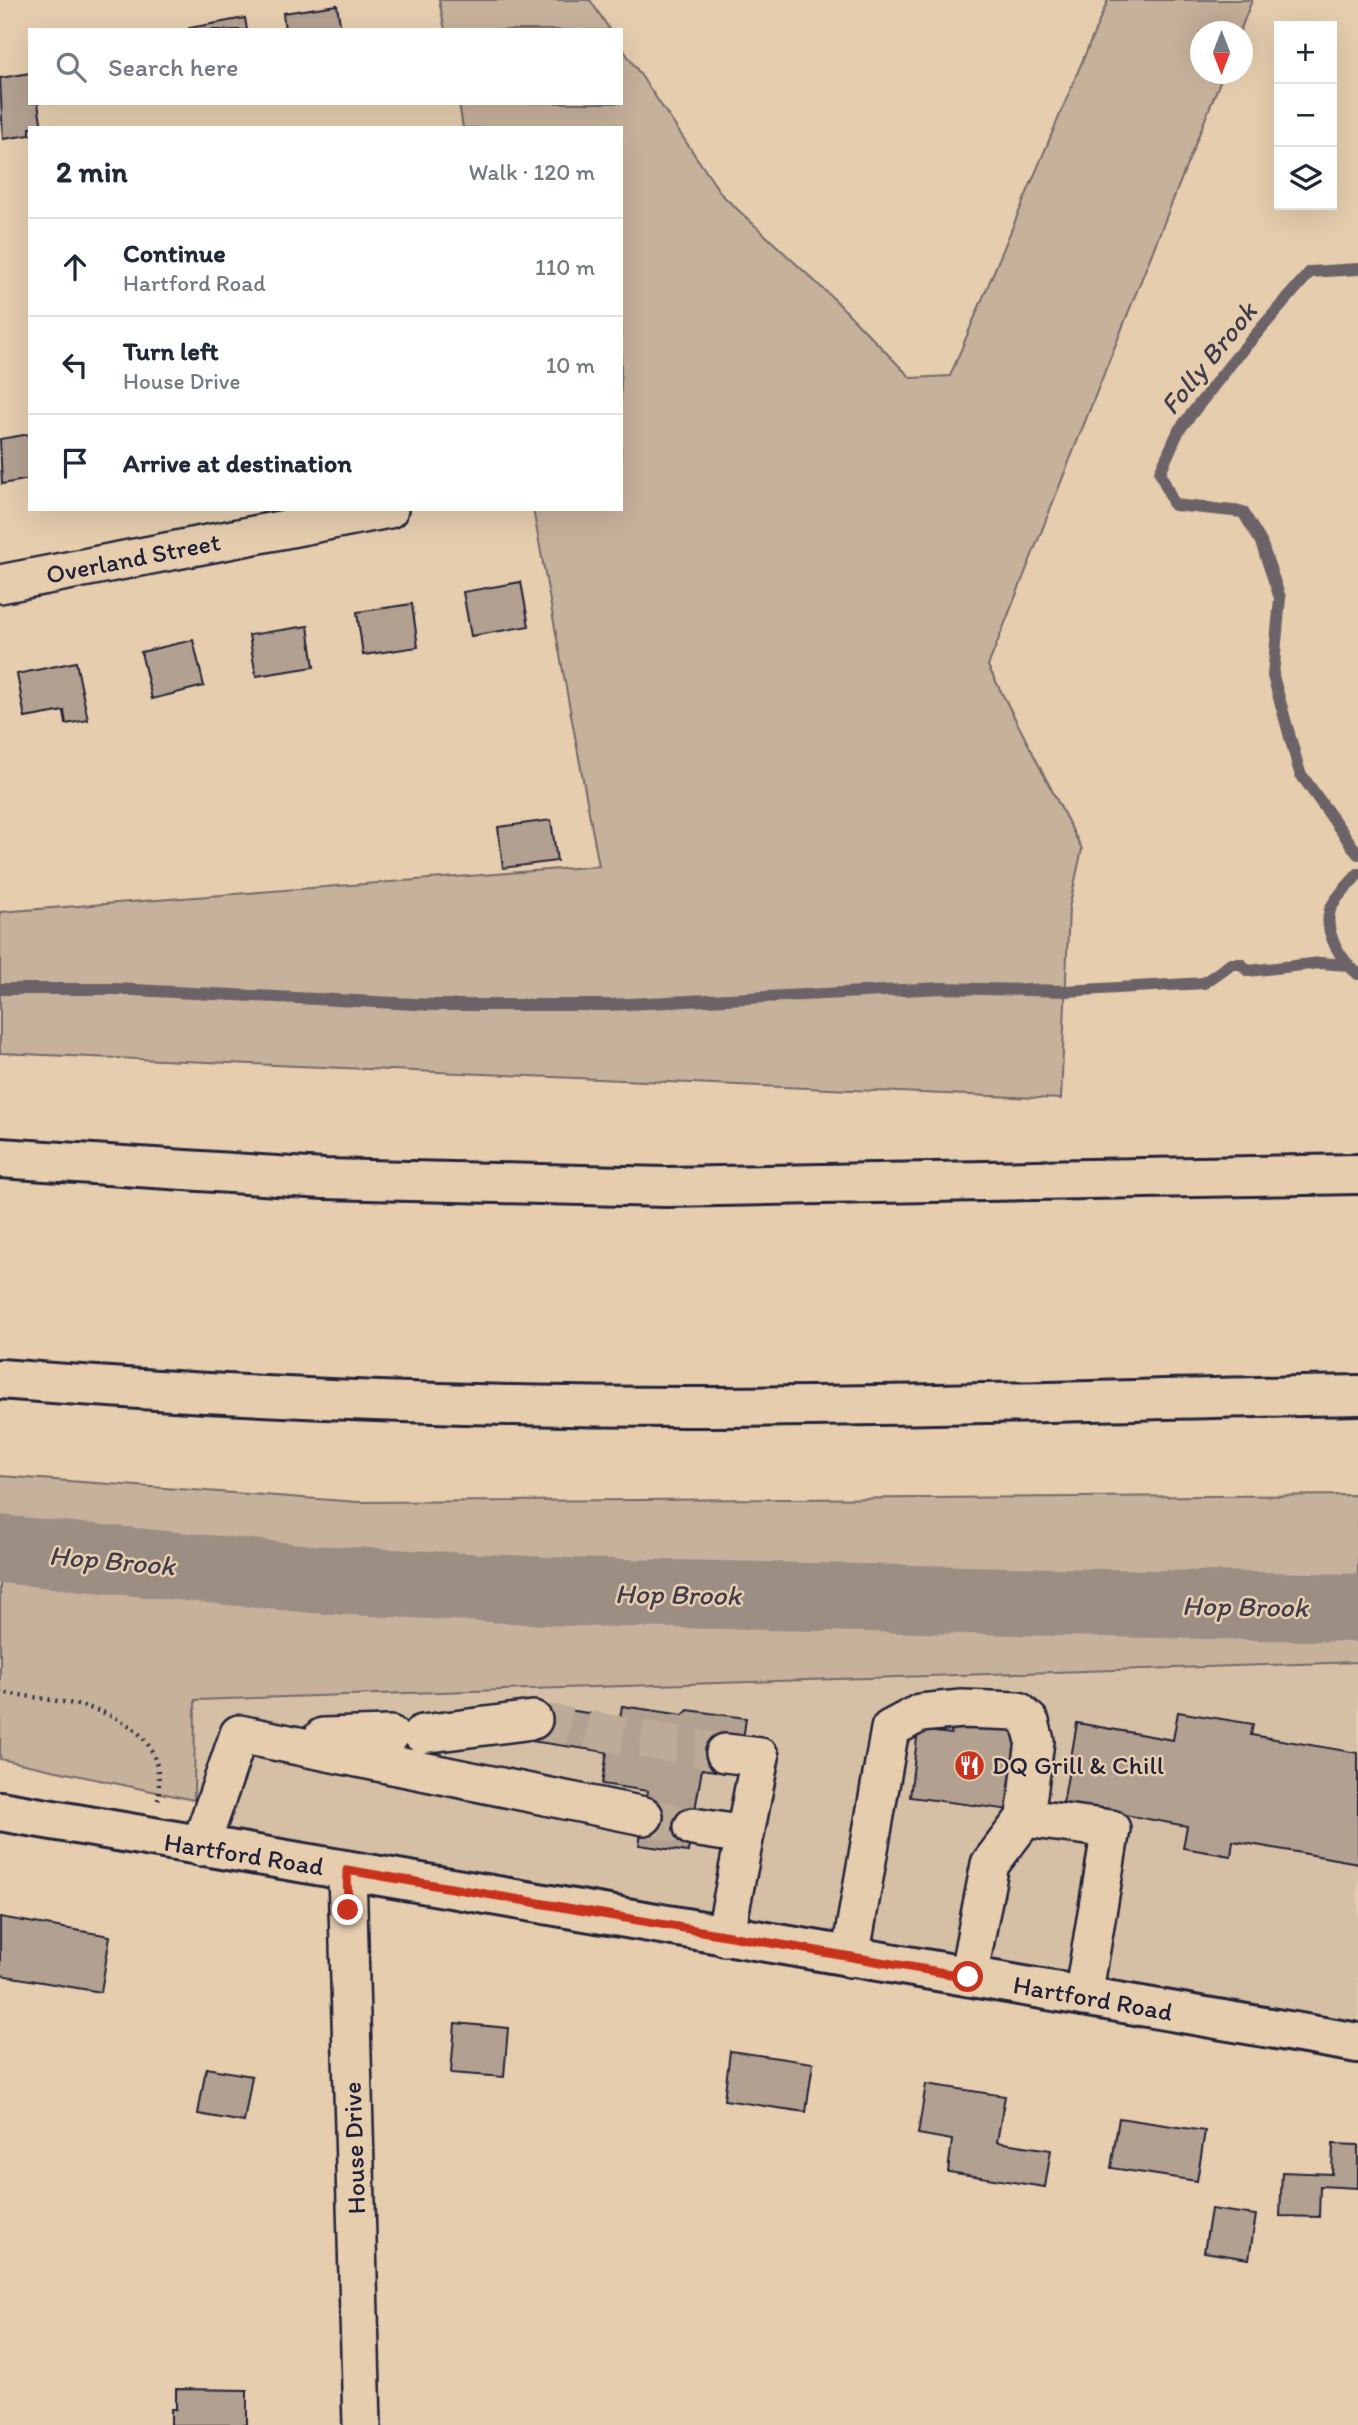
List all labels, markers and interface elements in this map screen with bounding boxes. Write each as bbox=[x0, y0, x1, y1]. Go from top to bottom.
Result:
north arrow bbox=[1190, 21, 1253, 84]
map controls bbox=[1274, 21, 1337, 210]
button: + bbox=[1274, 21, 1337, 84]
search box bbox=[28, 28, 623, 105]
icon: search bbox=[52, 48, 90, 86]
text: Search here bbox=[108, 51, 238, 83]
button: − bbox=[1274, 84, 1337, 147]
button: layers bbox=[1274, 147, 1337, 210]
text: 2 min bbox=[56, 153, 127, 190]
text: Walk · 120 m bbox=[469, 158, 595, 186]
text: Continue bbox=[123, 237, 226, 269]
icon: ahead bbox=[56, 248, 94, 286]
text: 110 m bbox=[535, 253, 595, 281]
text: Hartford Road bbox=[123, 269, 266, 297]
water label: Folly Brook bbox=[1152, 294, 1265, 421]
text: Turn left bbox=[123, 335, 219, 367]
icon: left bbox=[56, 346, 94, 384]
text: 10 m bbox=[546, 351, 595, 379]
text: House Drive bbox=[123, 367, 240, 395]
icon: arrive bbox=[56, 444, 94, 482]
text: Arrive at destination bbox=[123, 447, 352, 479]
street label: Overland Street bbox=[43, 525, 223, 591]
water label: Hop Brook bbox=[48, 1538, 178, 1583]
water label: Hop Brook bbox=[615, 1576, 743, 1612]
water label: Hop Brook bbox=[1182, 1588, 1310, 1624]
restaurant icon: DQ Grill & Chill bbox=[952, 1748, 986, 1782]
place label: DQ Grill & Chill bbox=[992, 1749, 1164, 1781]
street label: Hartford Road bbox=[162, 1826, 326, 1882]
route end bbox=[332, 1894, 363, 1925]
route start bbox=[952, 1961, 983, 1992]
street label: Hartford Road bbox=[1011, 1968, 1175, 2028]
street label: House Drive bbox=[336, 2081, 372, 2215]

